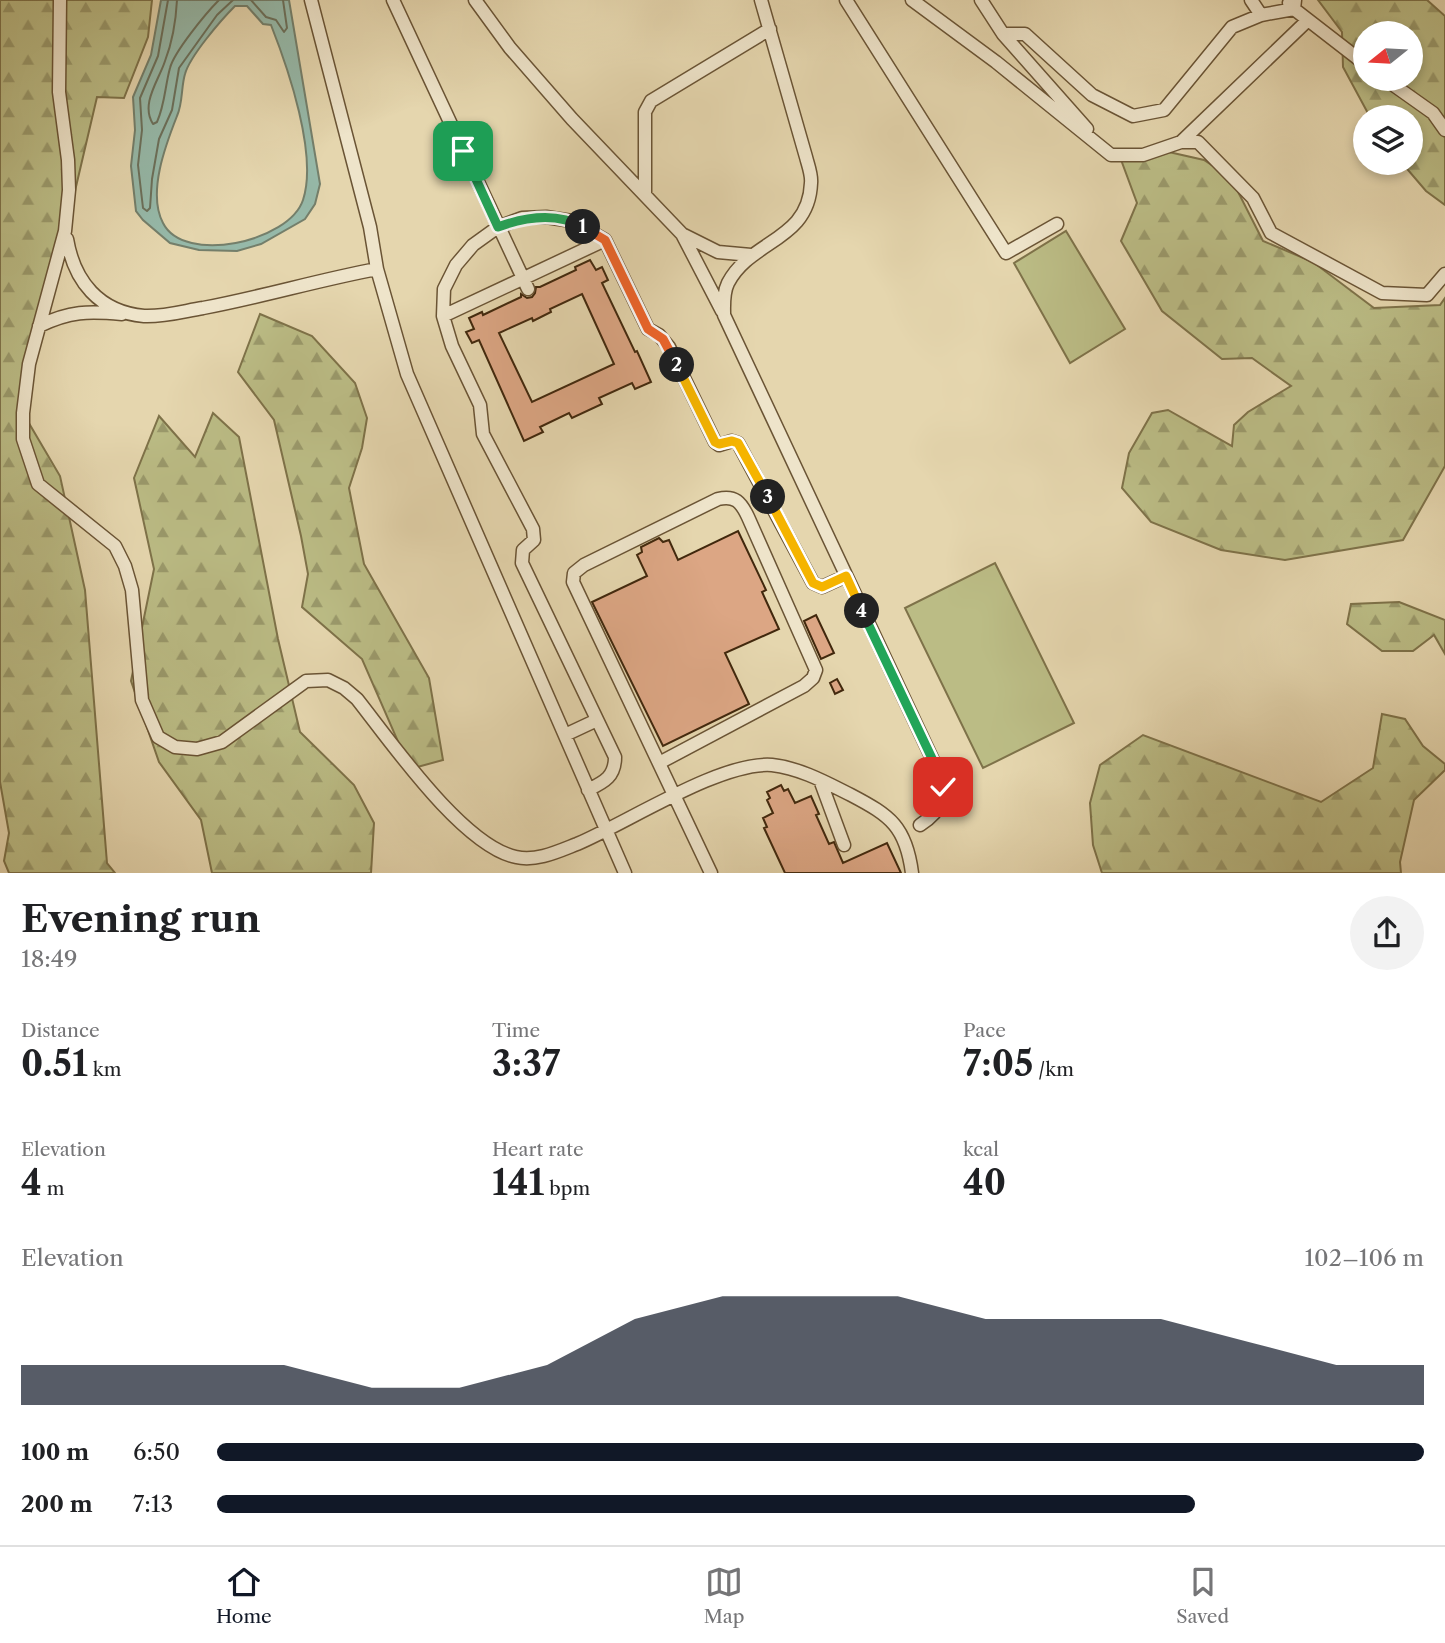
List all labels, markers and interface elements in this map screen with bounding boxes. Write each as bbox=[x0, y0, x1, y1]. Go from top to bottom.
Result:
north arrow bbox=[1353, 21, 1423, 91]
map controls bbox=[1353, 21, 1423, 175]
button: layers bbox=[1353, 105, 1423, 175]
pin bbox=[433, 121, 493, 181]
icon: arrive bbox=[444, 132, 482, 170]
pin: 1 bbox=[566, 210, 600, 244]
text: 1 bbox=[578, 215, 587, 238]
pin: 2 bbox=[660, 348, 694, 382]
text: 2 bbox=[671, 353, 682, 376]
pin: 3 bbox=[750, 480, 786, 514]
text: 3 bbox=[762, 485, 773, 508]
pin: 4 bbox=[844, 594, 880, 628]
text: 4 bbox=[856, 599, 867, 622]
pin bbox=[913, 757, 973, 817]
icon: check bbox=[924, 768, 962, 806]
text: Evening run bbox=[21, 895, 261, 942]
button: share bbox=[1350, 896, 1424, 970]
text: 18:49 bbox=[21, 945, 78, 973]
text: Distance bbox=[21, 1019, 100, 1042]
text: Time bbox=[492, 1019, 540, 1042]
text: Pace bbox=[963, 1019, 1006, 1042]
text: 0.51 bbox=[21, 1042, 88, 1085]
text: 3:37 bbox=[492, 1042, 560, 1085]
text: 7:05 bbox=[963, 1042, 1033, 1085]
text: km bbox=[88, 1058, 121, 1081]
text: /km bbox=[1033, 1058, 1074, 1081]
text: Elevation bbox=[21, 1138, 106, 1161]
text: Heart rate bbox=[492, 1138, 584, 1161]
text: kcal bbox=[963, 1138, 999, 1161]
text: 4 bbox=[21, 1161, 42, 1204]
text: 141 bbox=[492, 1161, 544, 1204]
text: 40 bbox=[963, 1161, 1006, 1204]
text: m bbox=[42, 1177, 65, 1200]
text: bpm bbox=[544, 1177, 590, 1200]
text: Elevation bbox=[21, 1244, 124, 1272]
text: 102–106 m bbox=[1304, 1244, 1424, 1272]
text: 100 m bbox=[21, 1438, 89, 1466]
text: 6:50 bbox=[133, 1438, 180, 1466]
text: 200 m bbox=[21, 1490, 93, 1518]
text: 7:13 bbox=[133, 1490, 173, 1518]
tab: Home bbox=[216, 1563, 272, 1628]
tab: Map bbox=[704, 1563, 744, 1628]
tab: Saved bbox=[1176, 1563, 1229, 1628]

